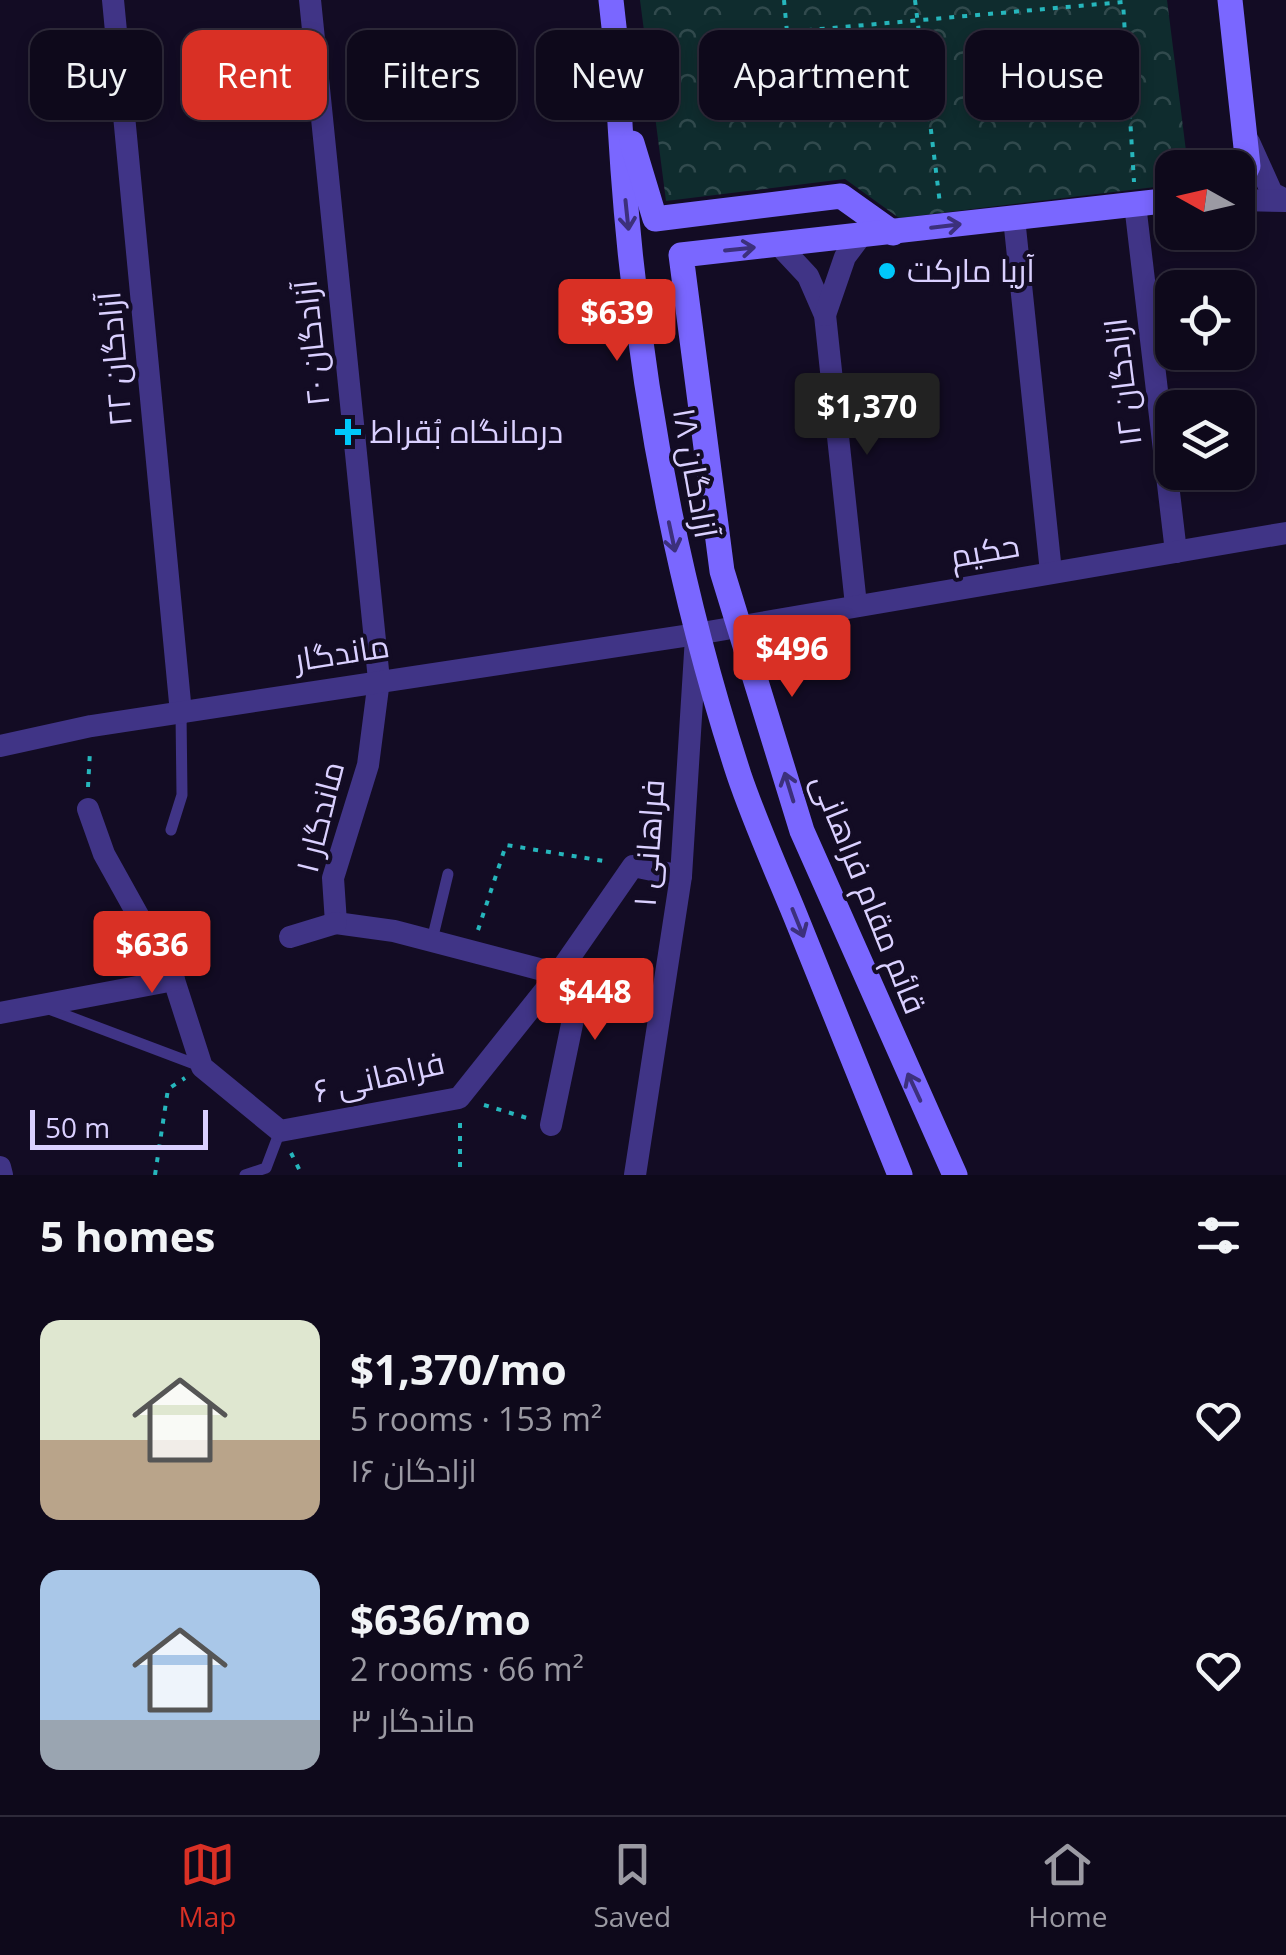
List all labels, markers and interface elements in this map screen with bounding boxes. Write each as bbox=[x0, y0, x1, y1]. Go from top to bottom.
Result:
chip: Buy bbox=[30, 30, 162, 120]
chip: Rent bbox=[182, 30, 327, 120]
chip: Filters bbox=[347, 30, 516, 120]
chip: New bbox=[536, 30, 679, 120]
chip: Apartment bbox=[699, 30, 945, 120]
chip: House bbox=[965, 30, 1139, 120]
north arrow bbox=[1155, 150, 1255, 250]
map controls bbox=[1155, 150, 1255, 490]
one-way arrow bbox=[618, 199, 637, 231]
one-way arrow bbox=[929, 216, 962, 235]
one-way arrow bbox=[723, 239, 756, 258]
place label: آریا مارکت bbox=[907, 248, 1035, 291]
marker: آریا مارکت bbox=[876, 260, 898, 282]
button: locate bbox=[1155, 270, 1255, 370]
street label: آزادگان ۲۰ bbox=[282, 278, 339, 408]
pin: $639 bbox=[558, 279, 676, 364]
street label: آزادگان ۲۲ bbox=[86, 289, 141, 428]
text: $639 bbox=[580, 290, 654, 333]
street label: ازادگان ۱۲ bbox=[1092, 316, 1151, 449]
pin: $1,370 bbox=[786, 373, 948, 458]
text: $1,370 bbox=[817, 384, 917, 427]
button: layers bbox=[1155, 390, 1255, 490]
street label: آزادگان ۱۸ bbox=[664, 404, 729, 542]
place label: درمانگاه بُقراط bbox=[370, 409, 563, 452]
marker: درمانگاه بُقراط bbox=[335, 419, 361, 445]
one-way arrow bbox=[664, 520, 682, 552]
street label: حکیم bbox=[947, 522, 1023, 579]
pin: $496 bbox=[733, 615, 851, 700]
street label: ماندگار bbox=[289, 623, 392, 681]
text: $496 bbox=[755, 626, 829, 669]
street label: ماندگار ۱ bbox=[284, 756, 353, 877]
street label: قائم مقام فراهانی bbox=[801, 767, 938, 1020]
one-way arrow bbox=[779, 772, 797, 803]
street label: فراهانی ۱ bbox=[622, 778, 673, 908]
one-way arrow bbox=[791, 908, 809, 938]
pin: $636 bbox=[93, 911, 211, 996]
text: $636 bbox=[115, 922, 189, 965]
pin: $448 bbox=[536, 958, 654, 1043]
text: $448 bbox=[558, 969, 632, 1012]
street label: فراهانی ۶ bbox=[309, 1040, 448, 1111]
one-way arrow bbox=[904, 1072, 922, 1103]
scale bar bbox=[30, 1105, 208, 1150]
text: 50 m bbox=[45, 1108, 110, 1146]
text: 5 homes bbox=[40, 1207, 215, 1264]
icon: filters bbox=[1191, 1208, 1246, 1263]
text: $1,370/mo bbox=[350, 1340, 567, 1397]
icon: home bbox=[120, 1360, 240, 1480]
icon: heart bbox=[1191, 1393, 1246, 1448]
text: 5 rooms · 153 m² bbox=[350, 1397, 602, 1440]
text: ازادگان ۱۶ bbox=[350, 1448, 477, 1491]
text: $636/mo bbox=[350, 1590, 531, 1647]
icon: home bbox=[120, 1610, 240, 1730]
icon: heart bbox=[1191, 1643, 1246, 1698]
text: 2 rooms · 66 m² bbox=[350, 1647, 584, 1690]
text: ماندگار ۳ bbox=[350, 1698, 475, 1741]
tab: Map bbox=[179, 1837, 236, 1935]
tab: Saved bbox=[593, 1837, 671, 1935]
tab: Home bbox=[1028, 1837, 1107, 1935]

